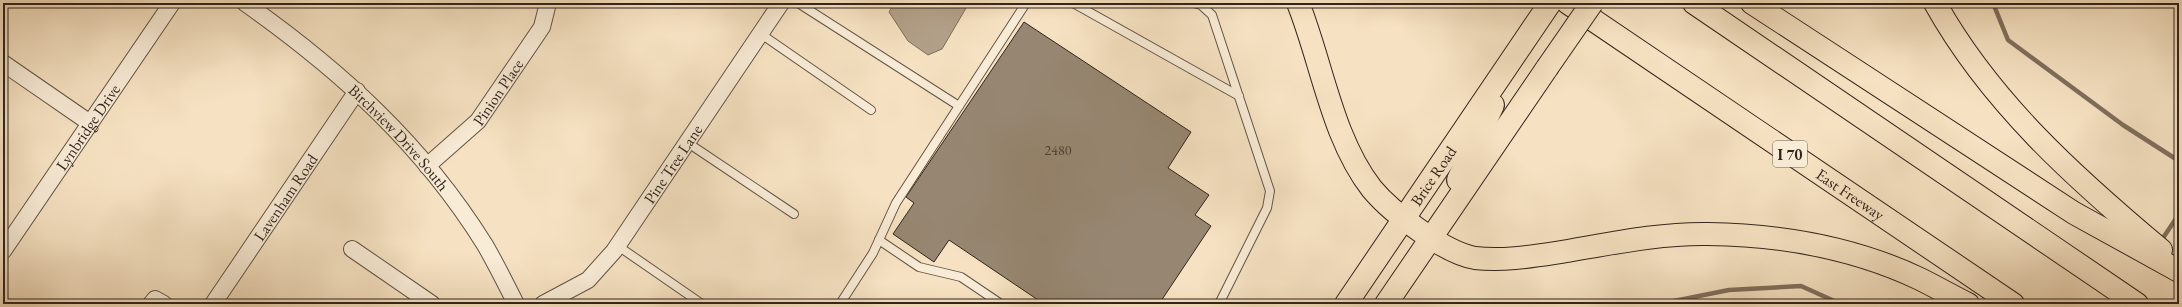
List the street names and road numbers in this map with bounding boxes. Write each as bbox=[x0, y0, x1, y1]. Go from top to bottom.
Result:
street label: Pinion Place bbox=[468, 55, 528, 130]
street label: Birchview Drive South bbox=[344, 79, 454, 195]
street label: Lynbridge Drive bbox=[51, 80, 124, 174]
street label: Pine Tree Lane bbox=[639, 120, 707, 208]
street label: Brice Road bbox=[1405, 141, 1461, 210]
road number: I 70 bbox=[1773, 141, 1807, 167]
street label: Lavenham Road bbox=[248, 149, 323, 245]
street label: East Freeway bbox=[1812, 163, 1890, 225]

